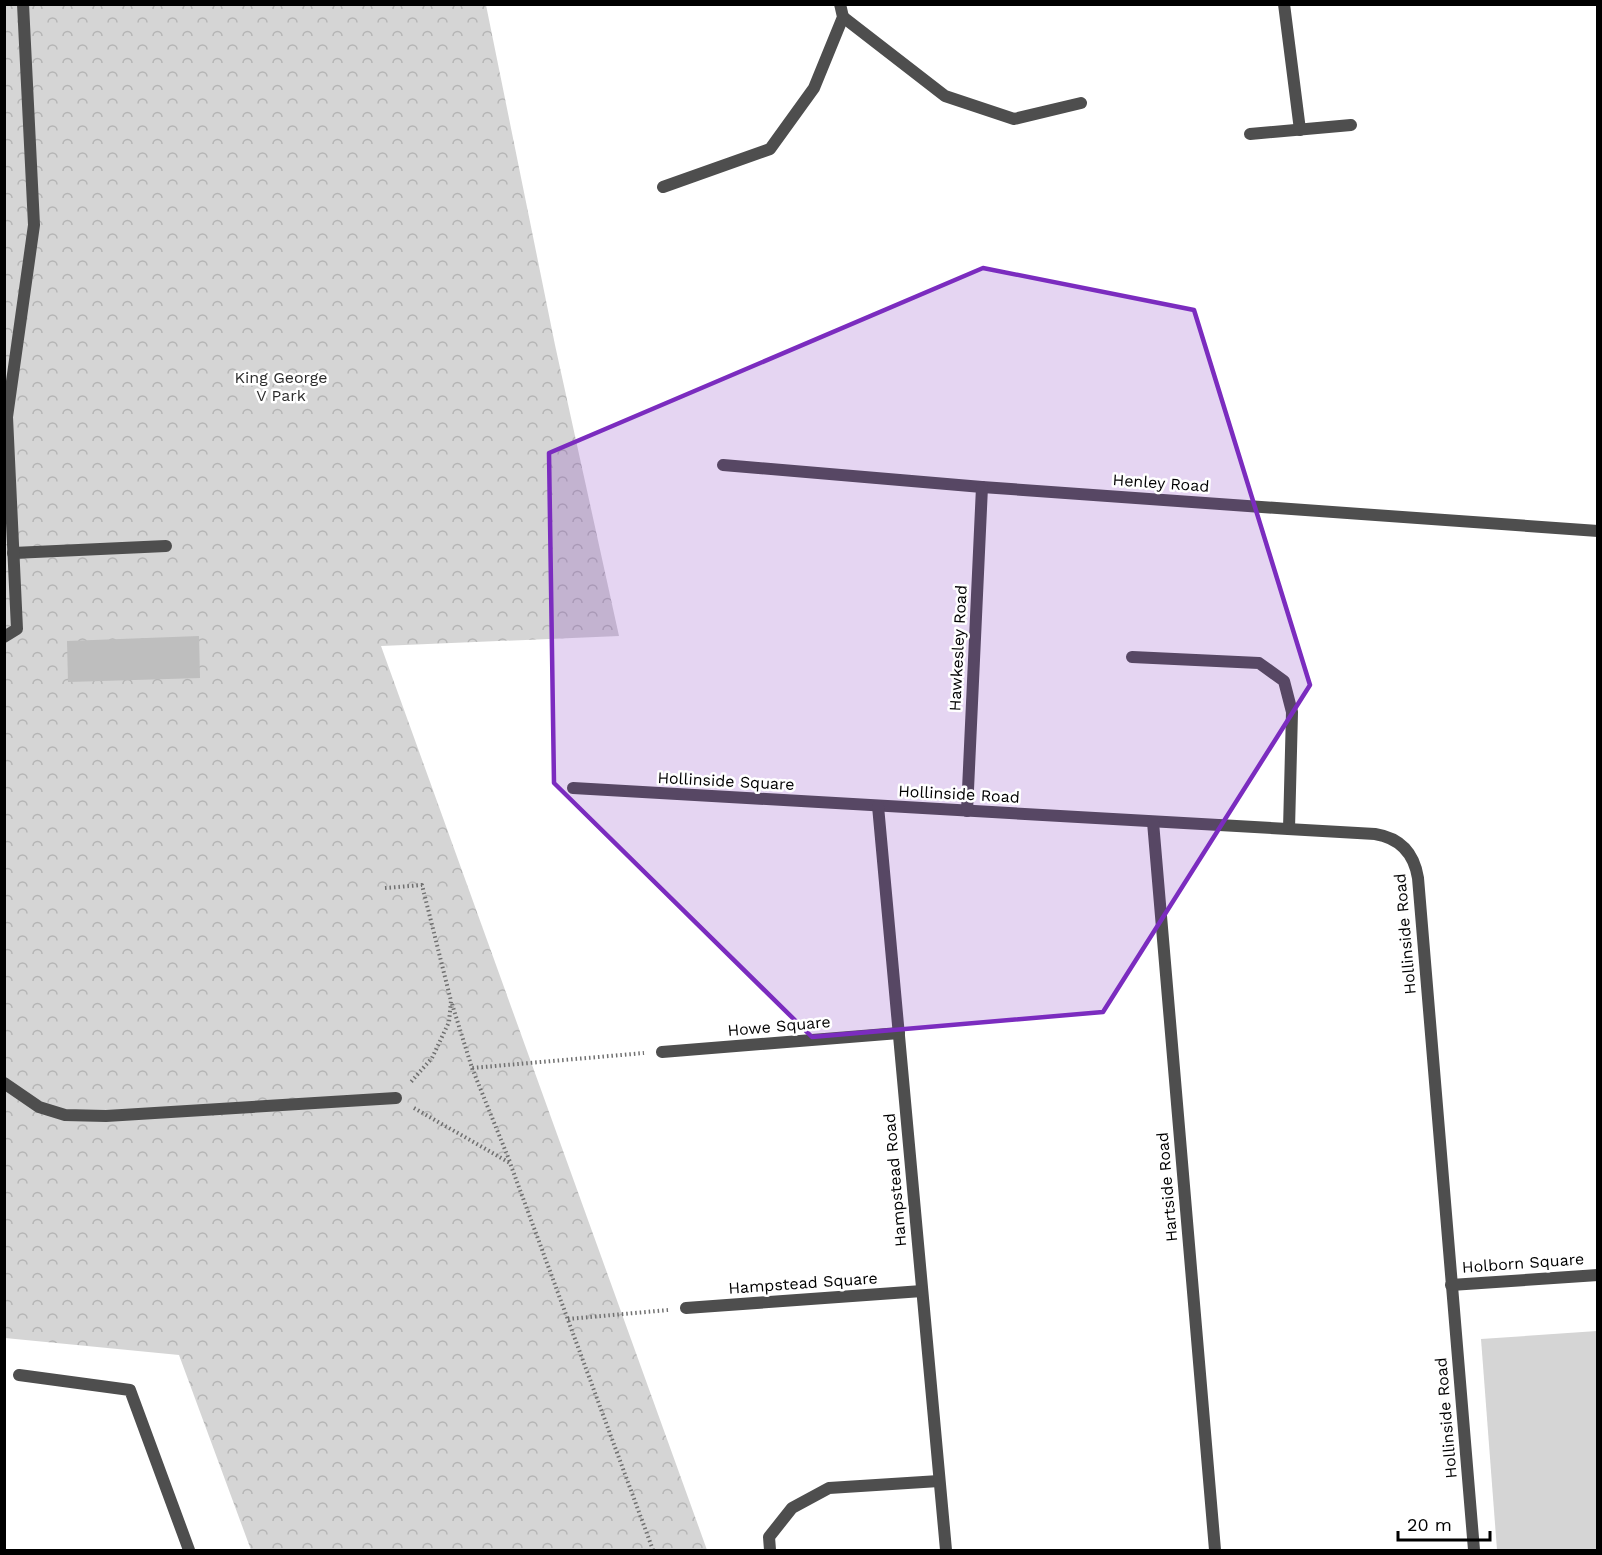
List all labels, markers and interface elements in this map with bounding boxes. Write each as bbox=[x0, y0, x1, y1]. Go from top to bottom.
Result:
park label: King George V Park bbox=[235, 368, 327, 405]
street label: Henley Road bbox=[1112, 470, 1210, 496]
street label: Hawkesley Road bbox=[945, 584, 971, 712]
street label: Hollinside Square bbox=[657, 768, 795, 794]
street label: Hollinside Road bbox=[898, 781, 1020, 807]
street label: Hollinside Road bbox=[1390, 873, 1420, 995]
street label: Howe Square bbox=[727, 1012, 831, 1040]
street label: Hampstead Road bbox=[880, 1112, 910, 1248]
street label: Hartside Road bbox=[1153, 1131, 1181, 1243]
street label: Holborn Square bbox=[1461, 1249, 1585, 1277]
street label: Hampstead Square bbox=[728, 1268, 878, 1298]
street label: Hollinside Road bbox=[1431, 1357, 1461, 1479]
scale bar bbox=[1398, 1504, 1490, 1542]
text: 20 m bbox=[1407, 1514, 1452, 1535]

